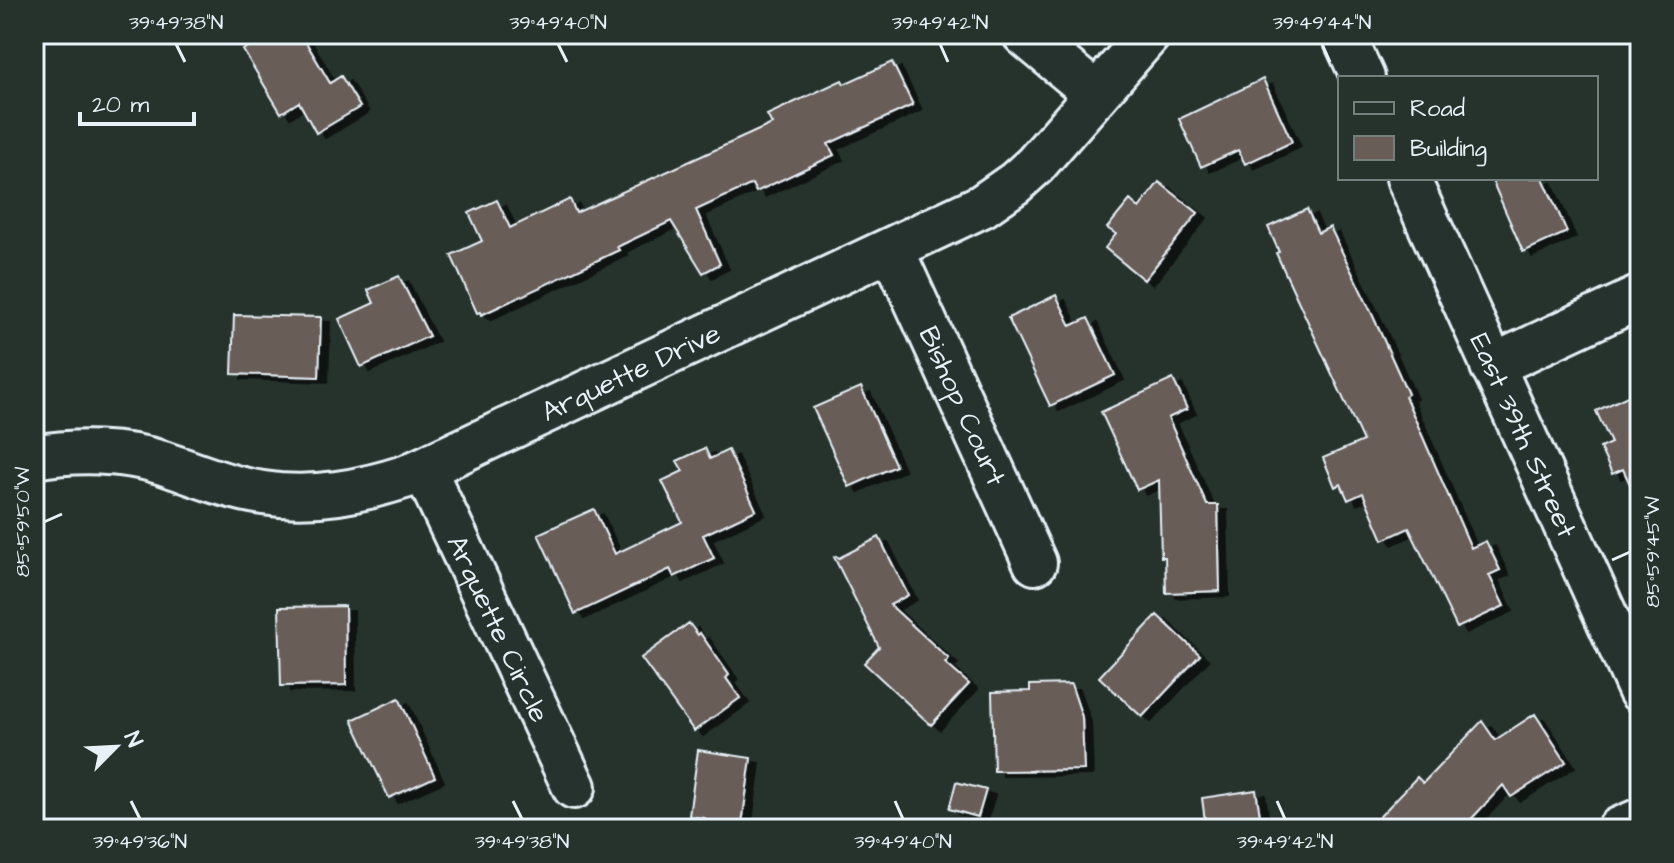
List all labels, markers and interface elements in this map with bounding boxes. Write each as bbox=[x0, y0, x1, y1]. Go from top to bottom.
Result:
text: 39°49'38"N bbox=[129, 9, 223, 37]
text: 39°49'40"N bbox=[509, 9, 607, 37]
text: 39°49'42"N bbox=[892, 9, 988, 37]
text: 39°49'44"N bbox=[1273, 9, 1371, 37]
scale bar bbox=[80, 76, 194, 126]
legend bbox=[1338, 76, 1598, 180]
text: 20 m bbox=[92, 88, 149, 122]
text: Road bbox=[1410, 92, 1465, 126]
text: Building bbox=[1410, 132, 1487, 167]
street label: Arquette Drive bbox=[535, 314, 727, 432]
street label: Bishop Court bbox=[909, 320, 1015, 493]
street label: East 39th Street bbox=[1460, 327, 1586, 545]
text: 85°59'50"W bbox=[9, 466, 37, 577]
text: 85°59'45"W bbox=[1639, 496, 1667, 608]
street label: Arquette Circle bbox=[437, 529, 559, 729]
north arrow bbox=[76, 707, 156, 787]
text: N bbox=[116, 727, 150, 752]
text: 39°49'36"N bbox=[93, 828, 187, 856]
text: 39°49'38"N bbox=[475, 828, 569, 856]
text: 39°49'40"N bbox=[854, 828, 952, 856]
text: 39°49'42"N bbox=[1237, 828, 1333, 856]

